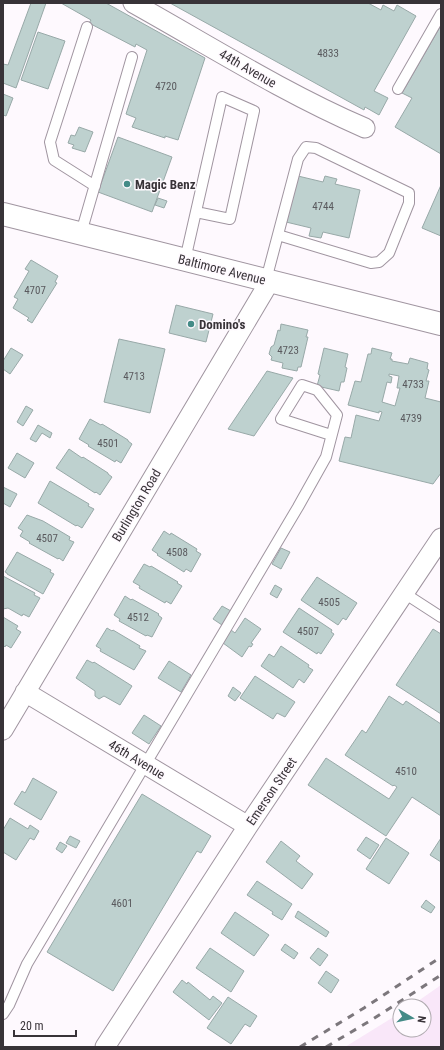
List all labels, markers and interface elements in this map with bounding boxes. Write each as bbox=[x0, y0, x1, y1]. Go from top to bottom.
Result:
street label: 44th Avenue bbox=[217, 46, 279, 91]
house number: 4833 bbox=[317, 47, 339, 60]
house number: 4720 bbox=[155, 80, 177, 93]
place label: Magic Benz bbox=[135, 177, 196, 192]
marker: Magic Benz bbox=[122, 179, 132, 189]
house number: 4744 bbox=[312, 200, 334, 213]
street label: Baltimore Avenue bbox=[176, 251, 267, 288]
house number: 4707 bbox=[24, 284, 46, 297]
place label: Domino's bbox=[199, 317, 246, 332]
marker: Domino's bbox=[186, 319, 196, 329]
house number: 4723 bbox=[277, 344, 299, 357]
house number: 4713 bbox=[123, 370, 145, 383]
house number: 4733 bbox=[402, 378, 424, 391]
house number: 4739 bbox=[400, 412, 422, 425]
house number: 4501 bbox=[97, 437, 119, 450]
street label: Burlington Road bbox=[109, 466, 164, 544]
house number: 4507 bbox=[36, 532, 58, 545]
house number: 4508 bbox=[166, 546, 188, 559]
house number: 4505 bbox=[318, 596, 340, 609]
house number: 4512 bbox=[127, 611, 149, 624]
house number: 4507 bbox=[297, 625, 319, 638]
street label: 46th Avenue bbox=[106, 737, 168, 782]
street label: Emerson Street bbox=[243, 754, 300, 828]
house number: 4510 bbox=[395, 765, 417, 778]
house number: 4601 bbox=[111, 897, 133, 910]
north arrow bbox=[392, 998, 432, 1038]
scale bar bbox=[14, 1012, 76, 1038]
text: N bbox=[414, 1015, 428, 1024]
text: 20 m bbox=[20, 1019, 44, 1033]

